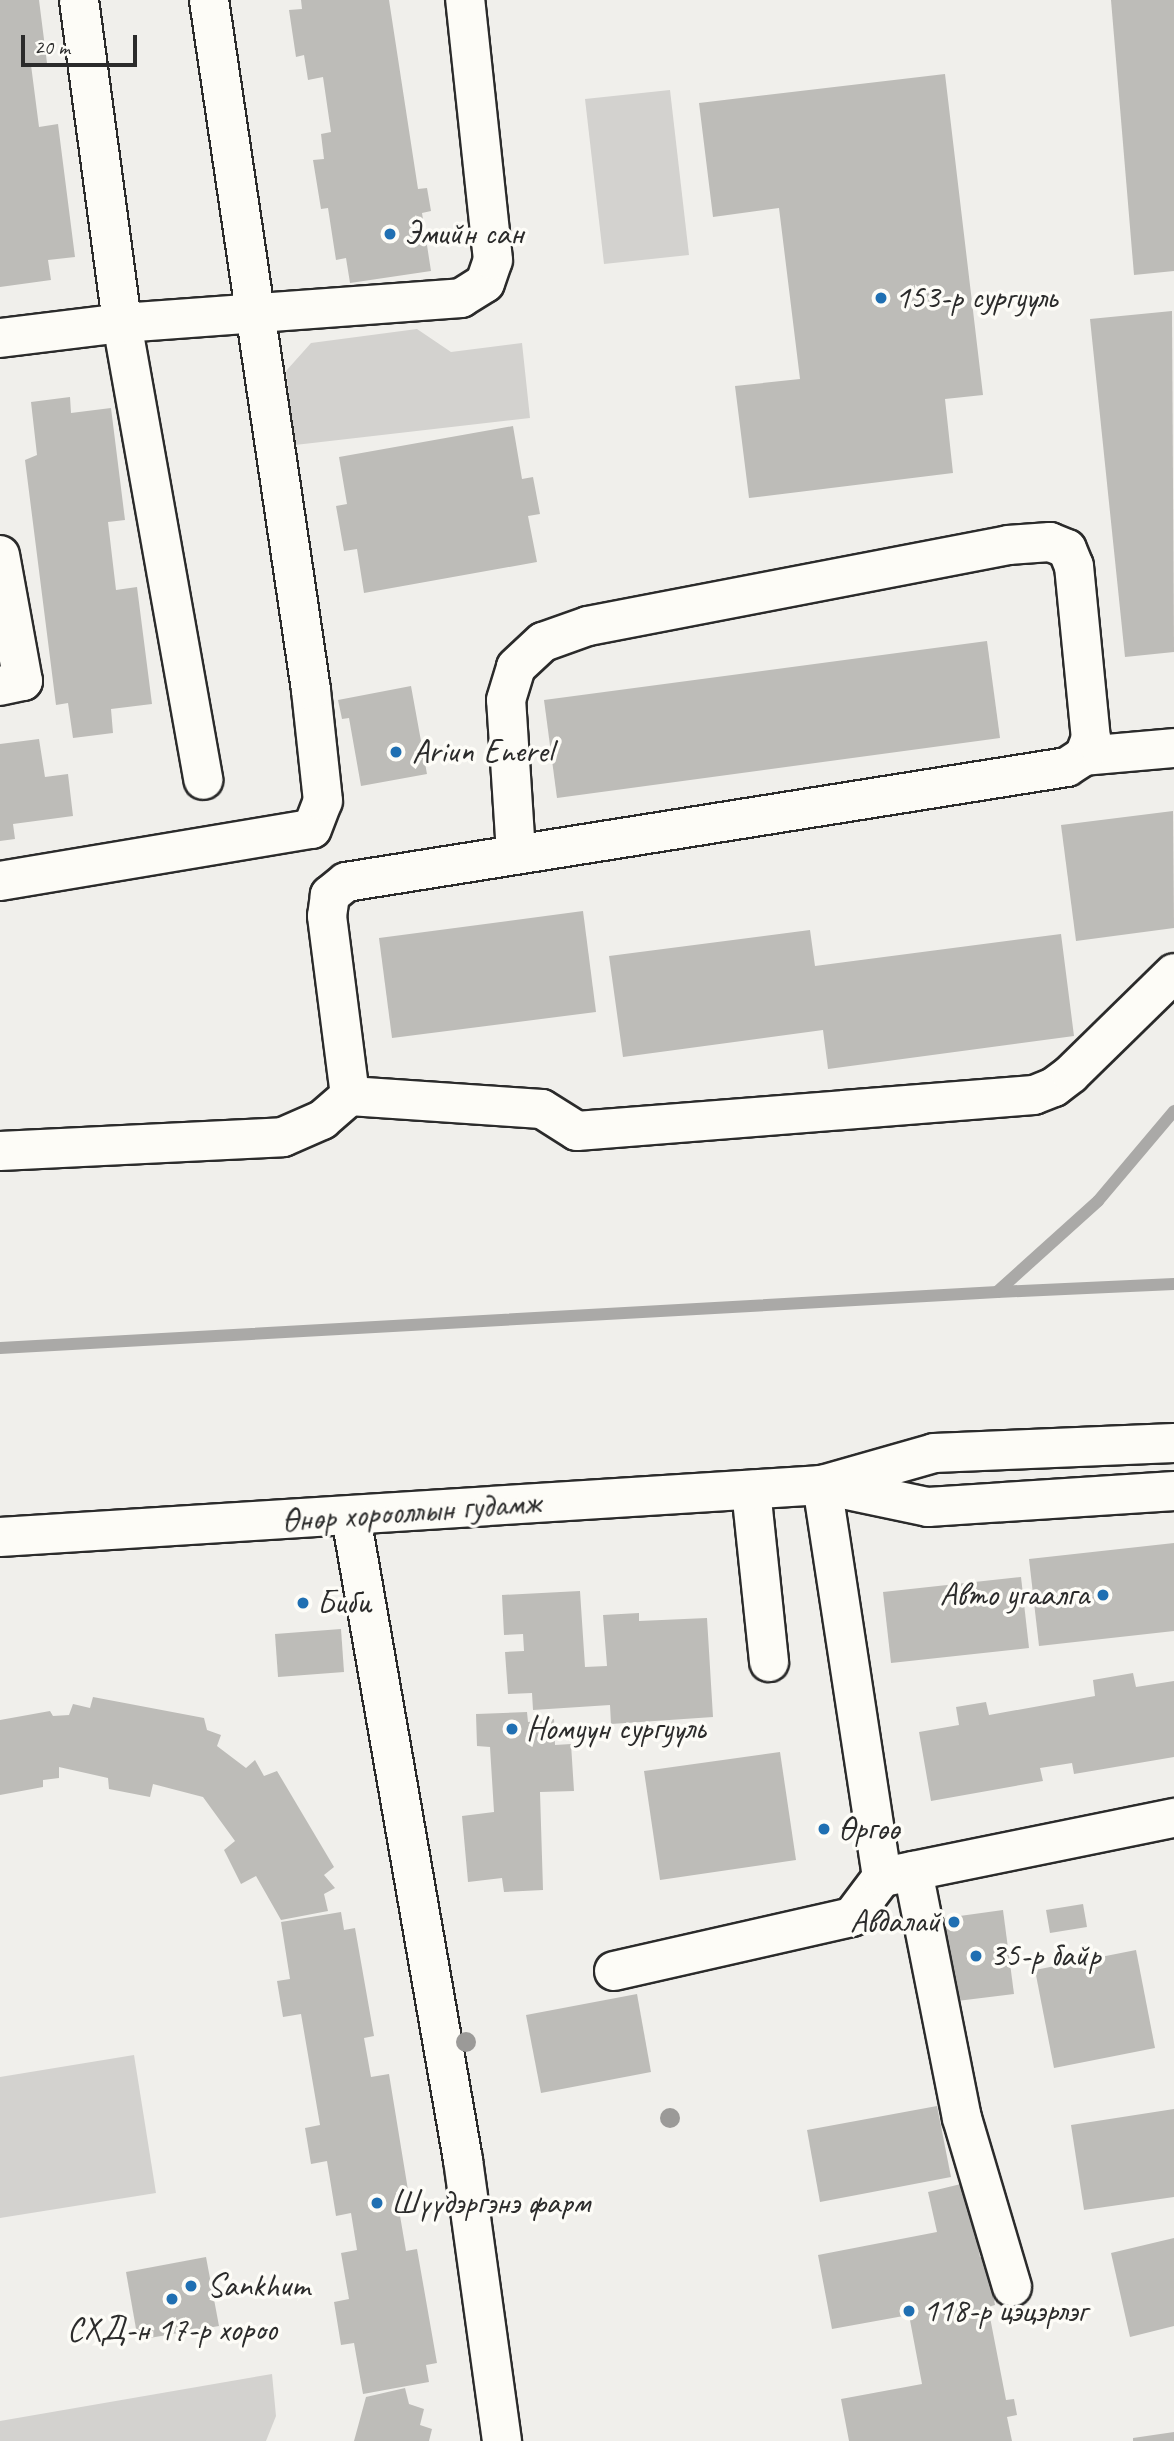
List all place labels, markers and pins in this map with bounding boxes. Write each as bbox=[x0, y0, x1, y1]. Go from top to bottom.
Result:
place label: Эмийн сан bbox=[404, 214, 523, 254]
marker: Эмийн сан bbox=[382, 226, 398, 242]
place label: 153-р сургууль bbox=[895, 278, 1056, 318]
marker: 153-р сургууль bbox=[873, 290, 889, 306]
place label: Ariun Enerel bbox=[412, 732, 553, 772]
marker: Ariun Enerel bbox=[386, 742, 406, 762]
place label: Авто угаалга bbox=[943, 1575, 1089, 1615]
place label: Биби bbox=[317, 1583, 371, 1623]
marker: Авто угаалга bbox=[1095, 1587, 1111, 1603]
marker: Биби bbox=[295, 1595, 311, 1611]
place label: Номуун сургууль bbox=[526, 1709, 703, 1749]
marker: Номуун сургууль bbox=[504, 1721, 520, 1737]
place label: Өргөө bbox=[838, 1809, 899, 1849]
marker: Өргөө bbox=[816, 1821, 832, 1837]
place label: Авдалай bbox=[850, 1902, 940, 1942]
marker: Авдалай bbox=[946, 1914, 962, 1930]
place label: 35-р байр bbox=[990, 1936, 1102, 1976]
marker: 35-р байр bbox=[968, 1948, 984, 1964]
place label: Шүүдэргэнэ фарм bbox=[391, 2183, 590, 2223]
marker: Шүүдэргэнэ фарм bbox=[369, 2195, 385, 2211]
place label: Sankhum bbox=[207, 2266, 310, 2306]
marker: Sankhum bbox=[181, 2276, 201, 2296]
marker: СХД-н 17-р хороо bbox=[164, 2291, 180, 2307]
place label: 118-р цэцэрлэг bbox=[923, 2291, 1088, 2331]
marker: 118-р цэцэрлэг bbox=[901, 2303, 917, 2319]
place label: СХД-н 17-р хороо bbox=[67, 2310, 277, 2350]

